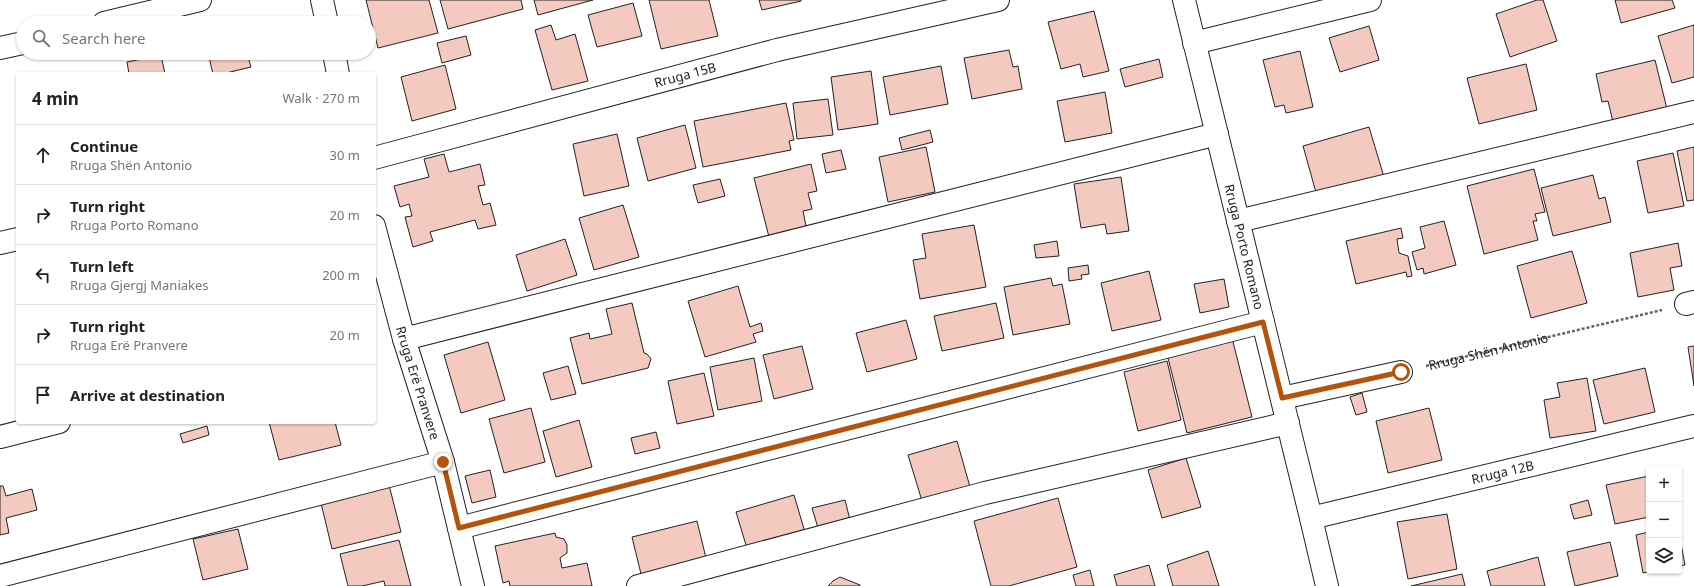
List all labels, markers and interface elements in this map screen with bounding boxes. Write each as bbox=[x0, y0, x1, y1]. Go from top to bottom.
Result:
search box bbox=[16, 16, 376, 60]
icon: search bbox=[30, 27, 52, 49]
text: Search here bbox=[62, 28, 145, 48]
street label: Rruga 15B bbox=[652, 58, 718, 92]
text: 4 min bbox=[32, 87, 79, 110]
text: Walk · 270 m bbox=[282, 89, 360, 107]
text: Continue bbox=[70, 136, 138, 156]
icon: ahead bbox=[32, 144, 54, 166]
text: 30 m bbox=[330, 146, 360, 164]
text: Rruga Shën Antonio bbox=[70, 156, 192, 174]
street label: Rruga Porto Romano bbox=[1220, 182, 1269, 311]
text: Turn right bbox=[70, 196, 145, 216]
icon: right bbox=[32, 204, 54, 226]
text: 20 m bbox=[330, 206, 360, 224]
text: Rruga Porto Romano bbox=[70, 216, 199, 234]
text: Turn left bbox=[70, 256, 134, 276]
icon: left bbox=[32, 264, 54, 286]
text: 200 m bbox=[322, 266, 360, 284]
text: Rruga Gjergj Maniakes bbox=[70, 276, 209, 294]
text: Turn right bbox=[70, 316, 145, 336]
icon: right bbox=[32, 324, 54, 346]
street label: Rruga Erë Pranvere bbox=[392, 324, 444, 442]
text: 20 m bbox=[330, 326, 360, 344]
street label: Rruga Shën Antonio bbox=[1427, 328, 1550, 374]
text: Rruga Erë Pranvere bbox=[70, 336, 188, 354]
route start bbox=[1392, 363, 1410, 381]
icon: arrive bbox=[32, 384, 54, 406]
text: Arrive at destination bbox=[70, 385, 225, 405]
route end bbox=[434, 453, 452, 471]
street label: Rruga 12B bbox=[1470, 456, 1536, 488]
map controls bbox=[1646, 466, 1682, 574]
button: + bbox=[1646, 466, 1682, 502]
button: − bbox=[1646, 502, 1682, 538]
button: layers bbox=[1646, 538, 1682, 574]

